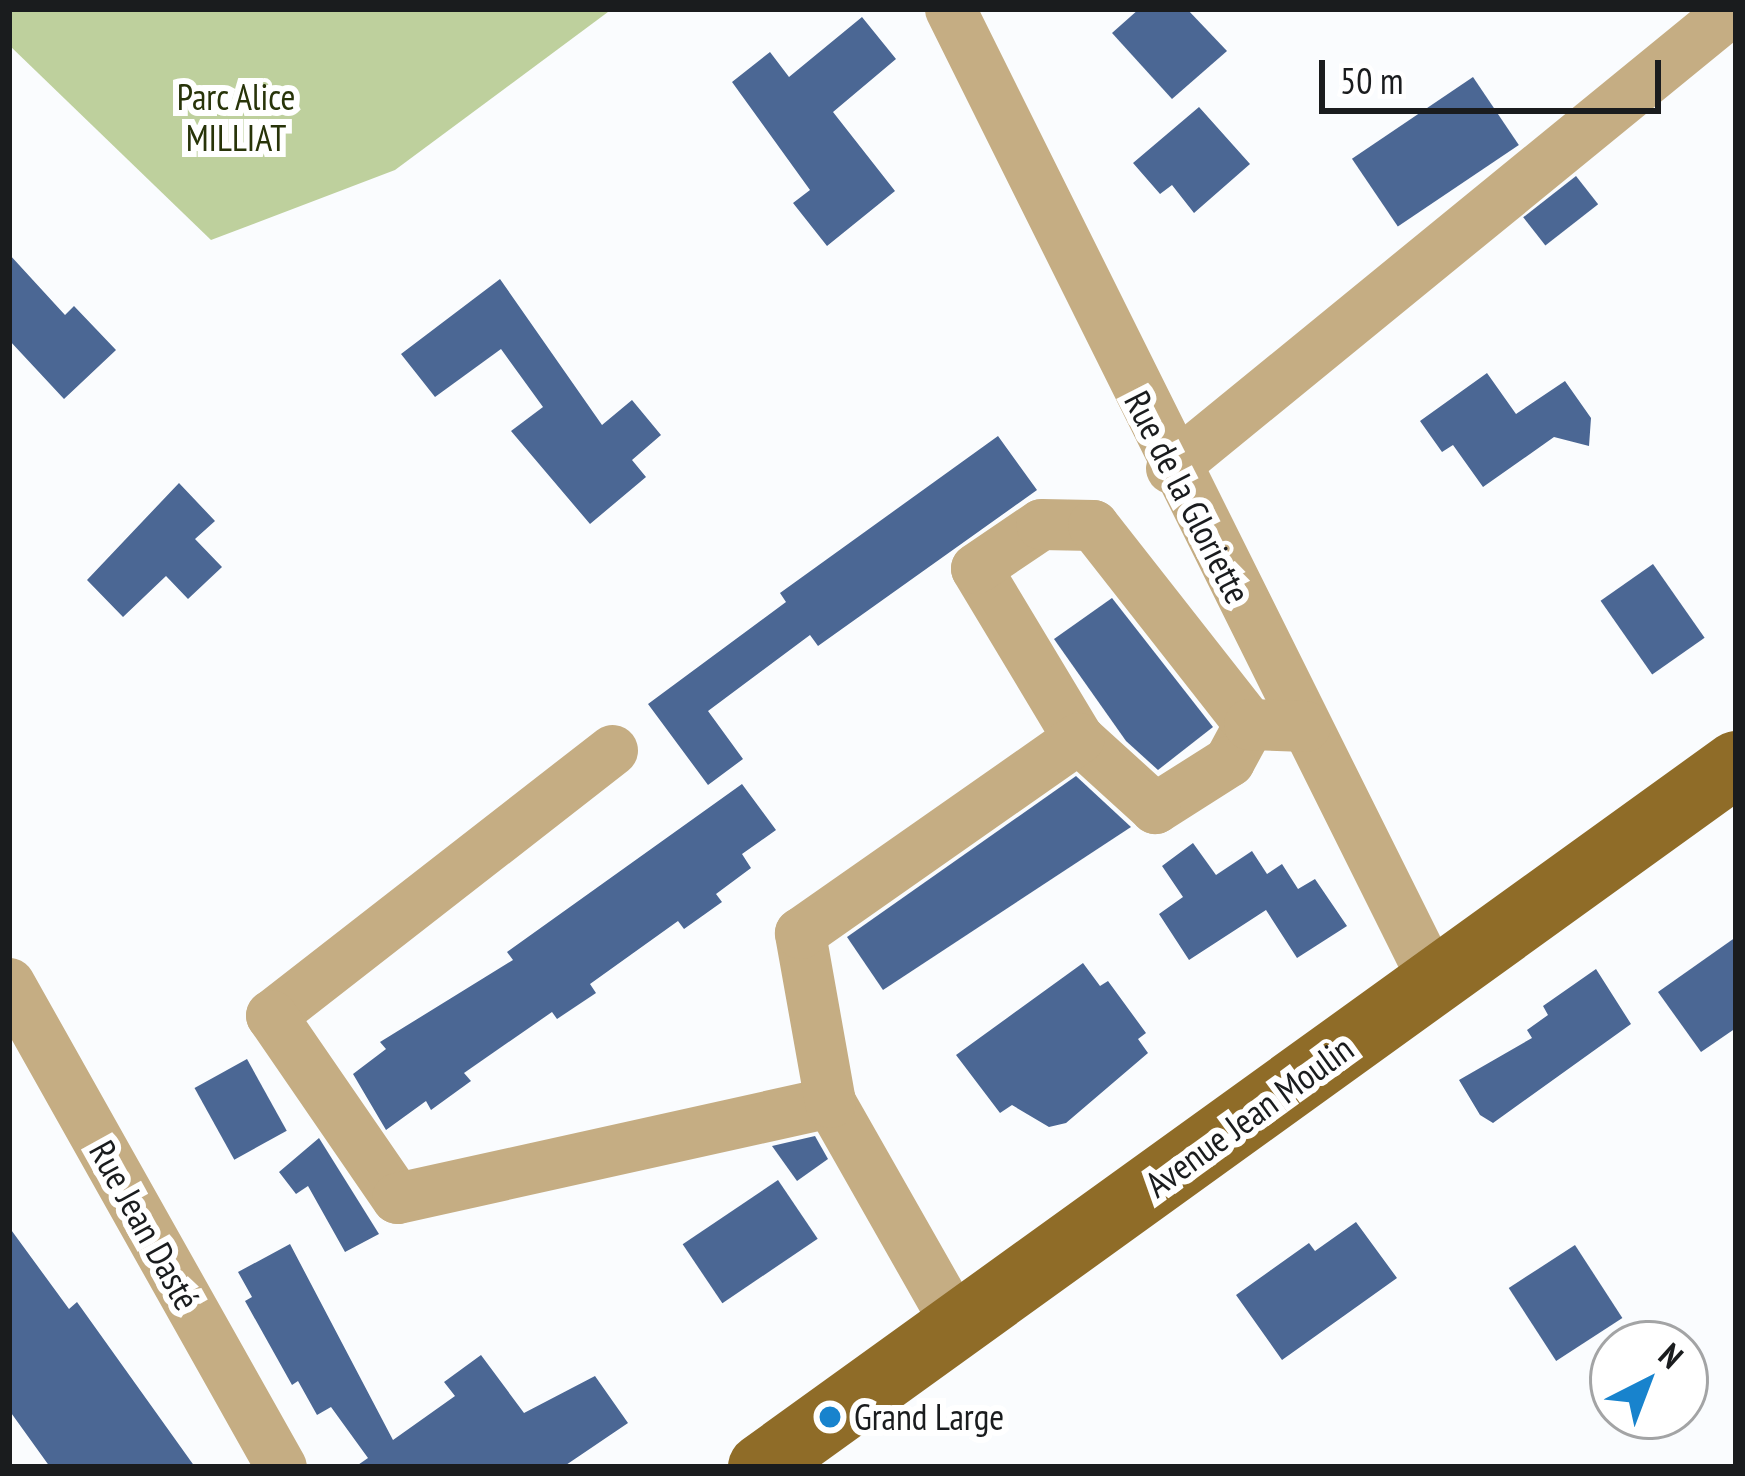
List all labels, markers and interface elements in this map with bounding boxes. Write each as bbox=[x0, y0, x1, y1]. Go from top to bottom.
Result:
scale bar bbox=[1325, 36, 1667, 110]
text: 50 m bbox=[1340, 57, 1403, 104]
park label: Parc Alice MILLIAT bbox=[176, 74, 296, 159]
street label: Rue de la Gloriette bbox=[1116, 384, 1260, 610]
street label: Avenue Jean Moulin bbox=[1137, 1026, 1361, 1206]
street label: Rue Jean Dasté bbox=[81, 1133, 209, 1317]
north arrow bbox=[1589, 1320, 1709, 1440]
text: N bbox=[1650, 1333, 1692, 1377]
place label: Grand Large bbox=[854, 1395, 1004, 1439]
marker: Grand Large bbox=[817, 1404, 843, 1430]

